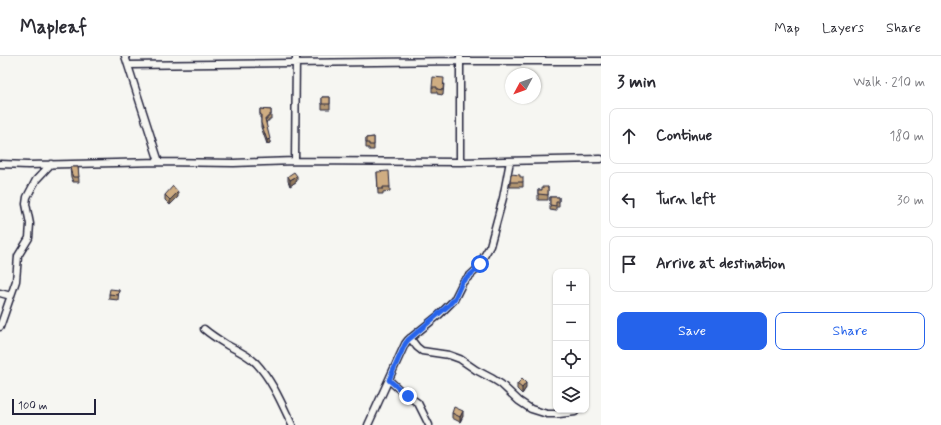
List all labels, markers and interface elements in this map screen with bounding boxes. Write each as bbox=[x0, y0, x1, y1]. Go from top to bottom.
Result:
text: Mapleaf bbox=[20, 15, 87, 40]
text: Map bbox=[774, 19, 800, 37]
text: Layers bbox=[822, 19, 864, 37]
text: Share bbox=[886, 19, 921, 37]
north arrow bbox=[505, 68, 541, 104]
text: 3 min bbox=[617, 71, 656, 93]
text: Walk · 210 m bbox=[853, 74, 925, 91]
icon: ahead bbox=[618, 125, 640, 147]
text: Continue bbox=[656, 126, 712, 146]
text: 180 m bbox=[889, 128, 924, 145]
icon: left bbox=[618, 189, 640, 211]
text: Turn left bbox=[656, 190, 716, 210]
text: 30 m bbox=[897, 192, 924, 209]
icon: arrive bbox=[618, 253, 640, 275]
text: Arrive at destination bbox=[656, 254, 785, 274]
route start bbox=[471, 255, 489, 273]
map controls bbox=[553, 269, 589, 413]
button: + bbox=[553, 269, 589, 305]
button: − bbox=[553, 305, 589, 341]
button: Save bbox=[617, 312, 767, 350]
button: Share bbox=[775, 312, 925, 350]
button: locate bbox=[553, 341, 589, 377]
button: layers bbox=[553, 377, 589, 413]
route end bbox=[399, 387, 417, 405]
scale bar bbox=[12, 397, 96, 416]
text: 100 m bbox=[18, 399, 48, 413]

